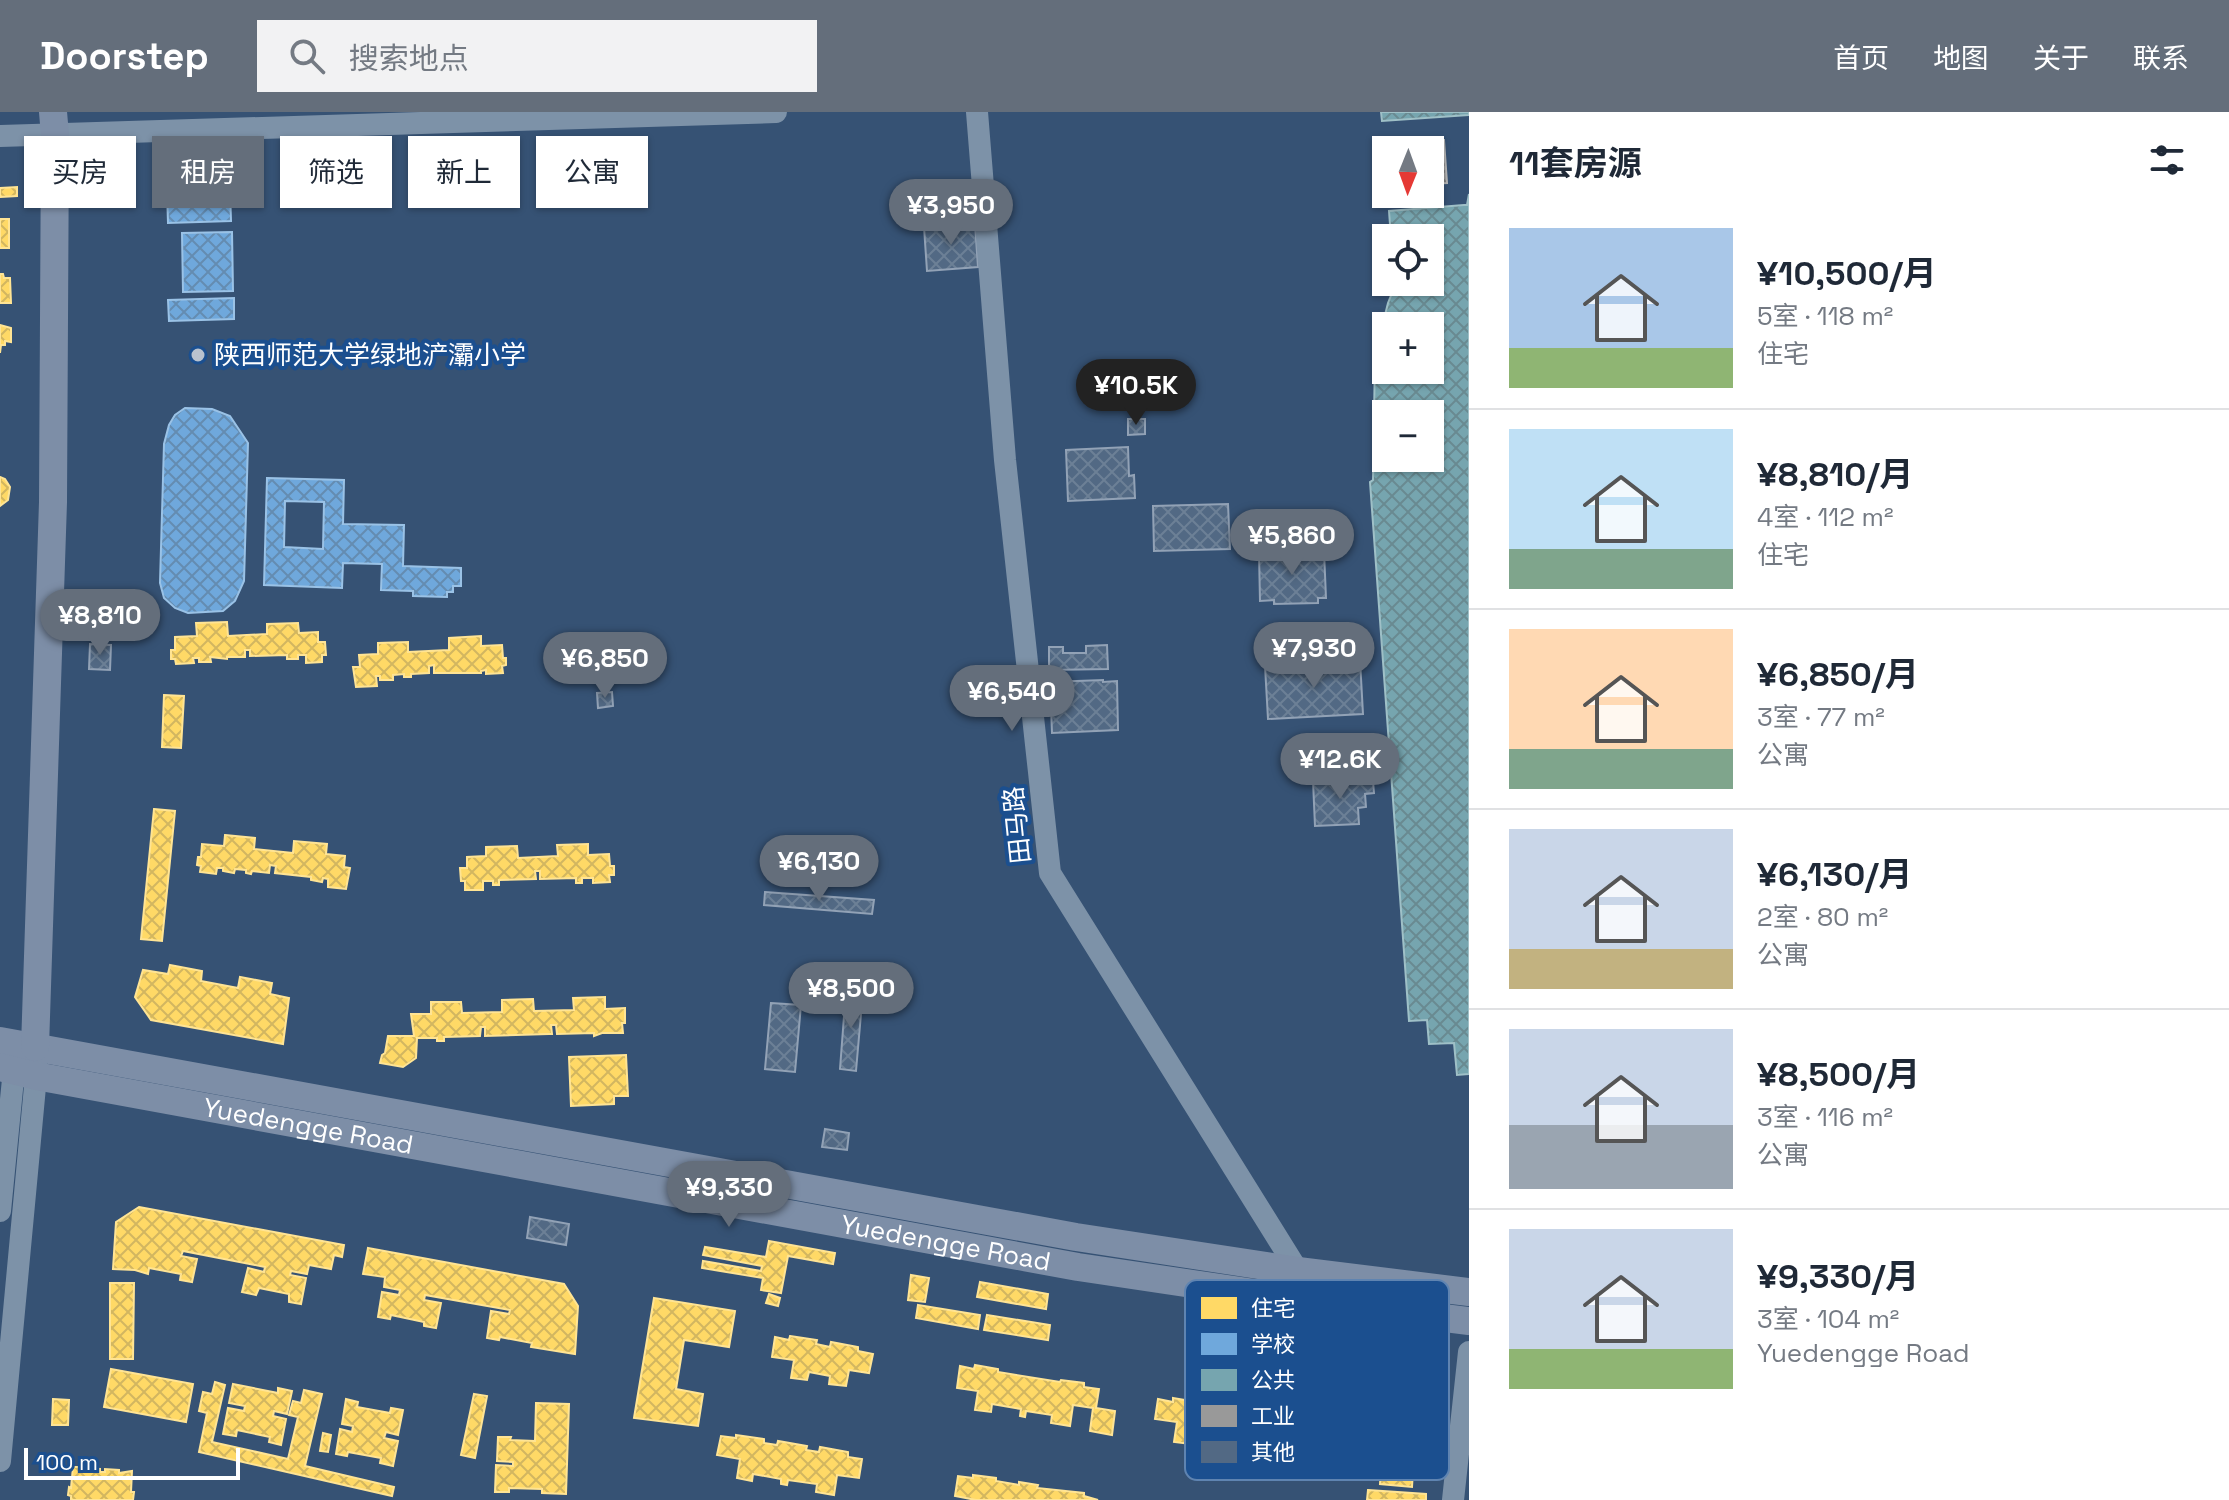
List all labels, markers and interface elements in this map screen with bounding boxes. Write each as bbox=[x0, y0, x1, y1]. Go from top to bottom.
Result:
search box bbox=[257, 20, 817, 92]
text: Doorstep bbox=[40, 32, 209, 80]
icon: search bbox=[285, 34, 329, 78]
text: 搜索地点 bbox=[349, 39, 469, 78]
text: 首页 bbox=[1833, 40, 1889, 76]
text: 地图 bbox=[1933, 40, 1989, 76]
text: 关于 bbox=[2033, 40, 2089, 76]
text: 联系 bbox=[2133, 40, 2189, 76]
chip: 买房 bbox=[24, 136, 136, 208]
chip: 租房 bbox=[152, 136, 264, 208]
chip: 筛选 bbox=[280, 136, 392, 208]
chip: 新上 bbox=[408, 136, 520, 208]
chip: 公寓 bbox=[536, 136, 648, 208]
north arrow bbox=[1372, 136, 1444, 208]
map controls bbox=[1372, 136, 1444, 472]
icon: filters bbox=[2145, 138, 2189, 182]
text: 11套房源 bbox=[1509, 142, 1642, 185]
pin: ¥3,950 bbox=[886, 179, 1016, 247]
text: ¥3,950 bbox=[907, 188, 995, 222]
button: locate bbox=[1372, 224, 1444, 296]
text: ¥10,500/月 bbox=[1757, 252, 1937, 295]
icon: home bbox=[1573, 260, 1669, 356]
text: 5室 · 118 m² bbox=[1757, 299, 1893, 333]
button: + bbox=[1372, 312, 1444, 384]
text: 住宅 bbox=[1757, 337, 1809, 371]
place label: 陕西师范大学绿地浐灞小学 bbox=[214, 338, 526, 372]
marker: 陕西师范大学绿地浐灞小学 bbox=[189, 346, 207, 364]
pin: ¥10.5K bbox=[1071, 359, 1201, 427]
text: ¥10.5K bbox=[1094, 368, 1178, 402]
button: − bbox=[1372, 400, 1444, 472]
text: ¥8,810/月 bbox=[1757, 453, 1913, 496]
icon: home bbox=[1573, 461, 1669, 557]
text: 4室 · 112 m² bbox=[1757, 500, 1893, 534]
pin: ¥5,860 bbox=[1227, 509, 1357, 577]
text: ¥5,860 bbox=[1248, 518, 1336, 552]
text: 住宅 bbox=[1757, 538, 1809, 572]
pin: ¥8,810 bbox=[35, 589, 165, 657]
text: ¥8,810 bbox=[58, 598, 142, 632]
pin: ¥7,930 bbox=[1249, 622, 1379, 690]
text: ¥7,930 bbox=[1271, 631, 1357, 665]
pin: ¥6,850 bbox=[540, 632, 670, 700]
text: ¥6,850 bbox=[561, 641, 649, 675]
text: ¥6,850/月 bbox=[1757, 653, 1919, 696]
icon: home bbox=[1573, 661, 1669, 757]
pin: ¥6,540 bbox=[947, 665, 1077, 733]
text: ¥6,540 bbox=[968, 674, 1056, 708]
text: 3室 · 77 m² bbox=[1757, 700, 1885, 734]
pin: ¥12.6K bbox=[1275, 733, 1405, 801]
text: 公寓 bbox=[1757, 738, 1809, 772]
text: ¥12.6K bbox=[1298, 742, 1382, 776]
street label: 田马路 bbox=[996, 784, 1038, 866]
pin: ¥6,130 bbox=[754, 835, 884, 903]
text: ¥6,130 bbox=[778, 844, 860, 878]
text: ¥6,130/月 bbox=[1757, 853, 1913, 896]
icon: home bbox=[1573, 861, 1669, 957]
text: 2室 · 80 m² bbox=[1757, 900, 1888, 934]
text: 公寓 bbox=[1757, 938, 1809, 972]
pin: ¥8,500 bbox=[786, 962, 916, 1030]
text: ¥8,500 bbox=[807, 971, 895, 1005]
text: ¥8,500/月 bbox=[1757, 1053, 1920, 1096]
icon: home bbox=[1573, 1061, 1669, 1157]
street label: Yuedengge Road bbox=[201, 1090, 416, 1162]
text: 3室 · 116 m² bbox=[1757, 1100, 1893, 1134]
text: 公寓 bbox=[1757, 1138, 1809, 1172]
pin: ¥9,330 bbox=[664, 1161, 794, 1229]
text: ¥9,330 bbox=[685, 1170, 773, 1204]
street label: Yuedengge Road bbox=[838, 1207, 1053, 1279]
text: ¥9,330/月 bbox=[1757, 1255, 1919, 1298]
icon: home bbox=[1573, 1261, 1669, 1357]
legend bbox=[1185, 1280, 1449, 1480]
text: 住宅 bbox=[1251, 1294, 1295, 1322]
text: 3室 · 104 m² bbox=[1757, 1302, 1899, 1336]
text: 学校 bbox=[1251, 1330, 1295, 1358]
text: Yuedengge Road bbox=[1757, 1336, 1970, 1370]
text: 公共 bbox=[1251, 1366, 1295, 1394]
text: 工业 bbox=[1251, 1402, 1295, 1430]
text: 其他 bbox=[1251, 1438, 1295, 1466]
scale bar bbox=[24, 1444, 240, 1480]
text: 100 m bbox=[36, 1448, 98, 1476]

